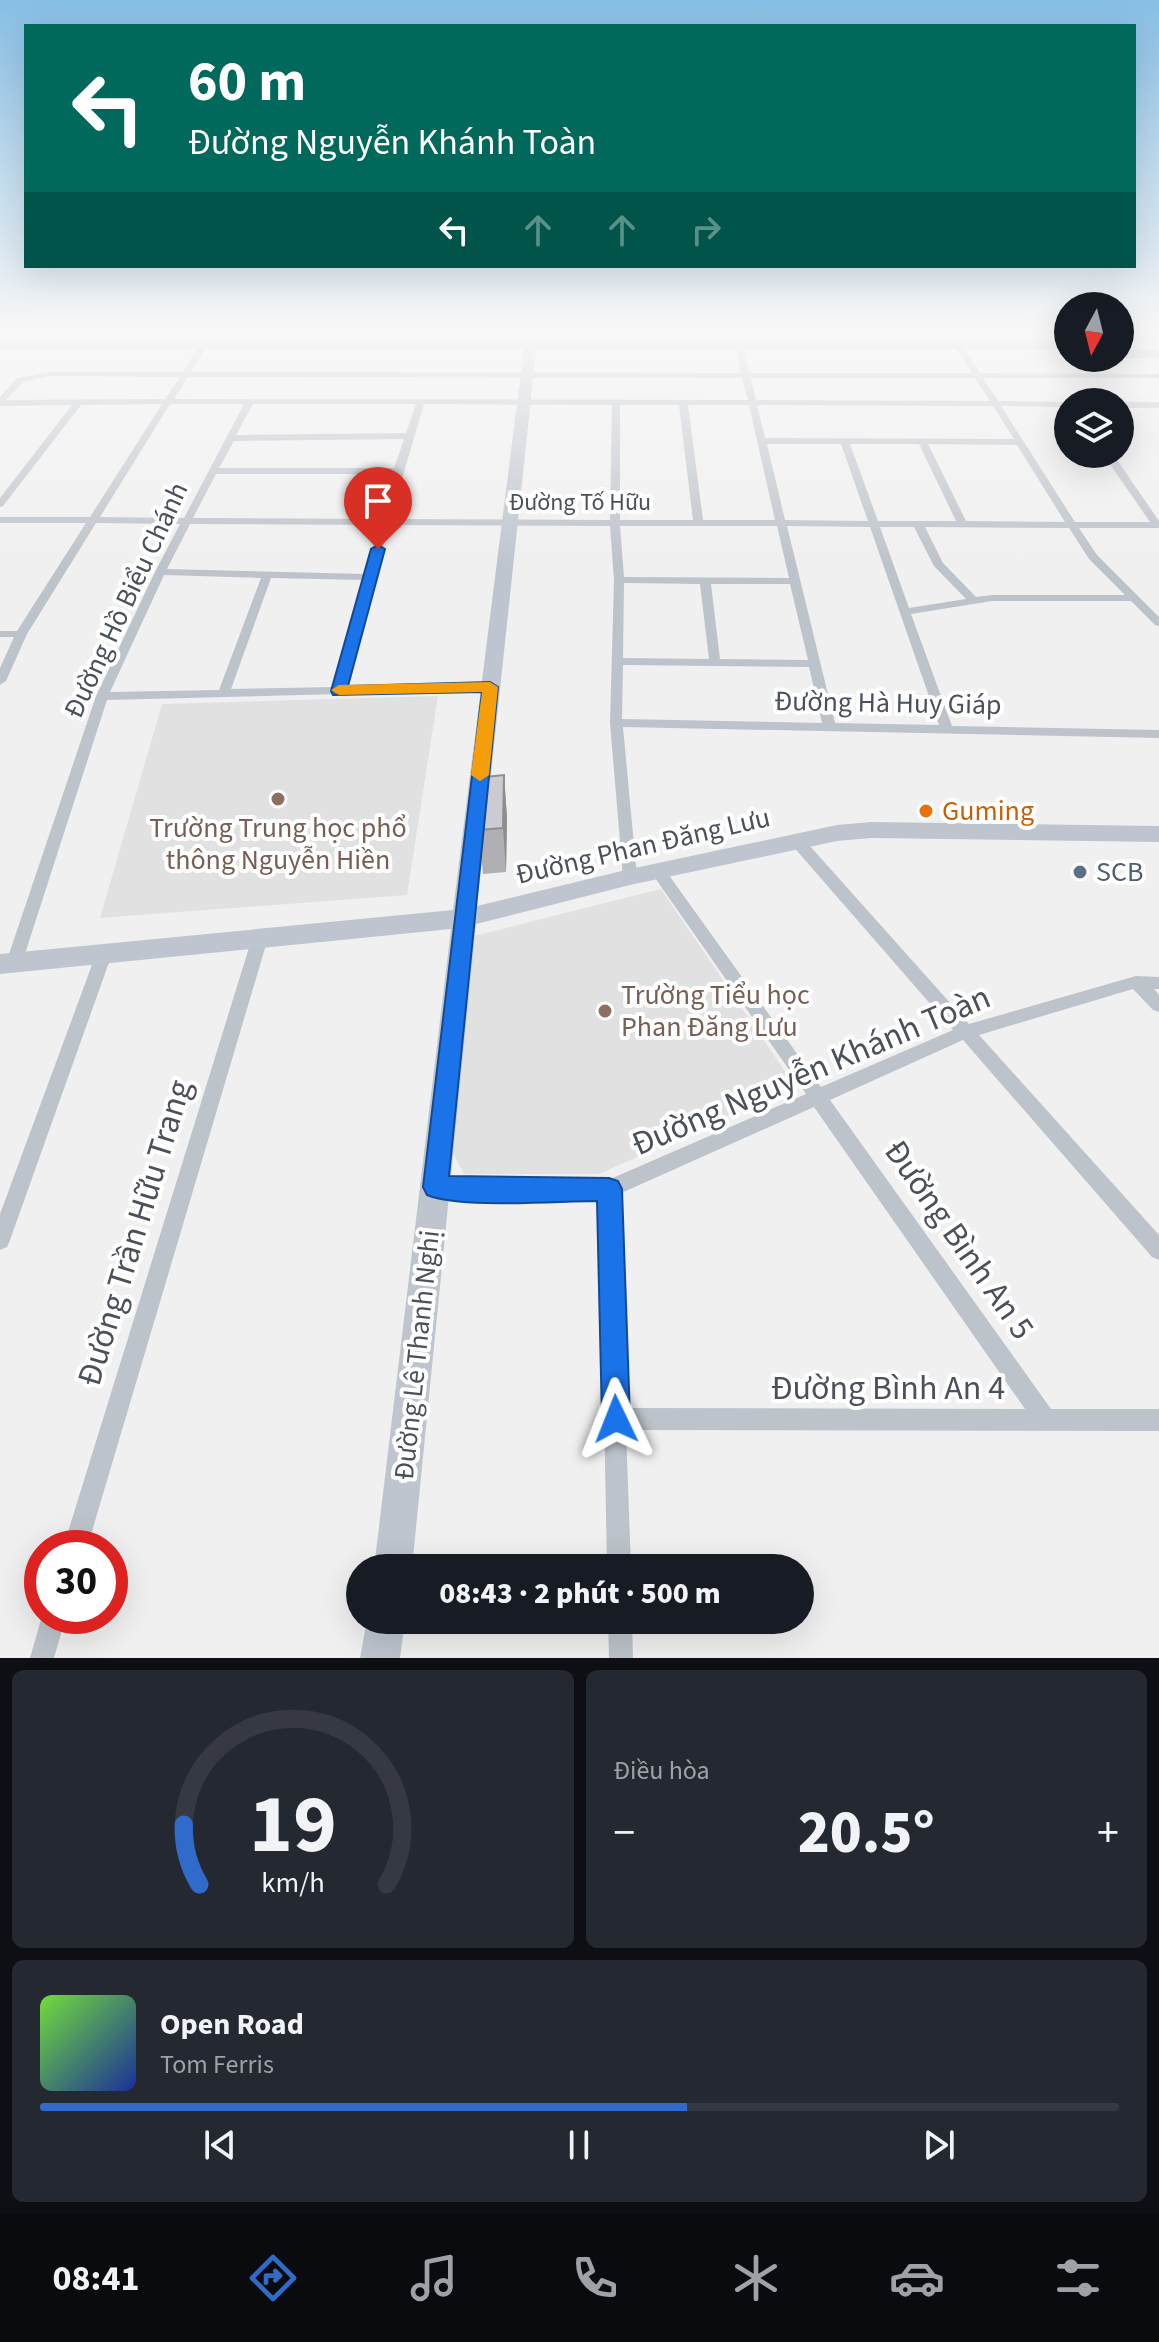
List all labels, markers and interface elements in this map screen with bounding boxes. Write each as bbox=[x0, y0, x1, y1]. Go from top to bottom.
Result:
text: 60 m bbox=[188, 43, 306, 122]
icon: left bbox=[56, 56, 160, 160]
text: Đường Nguyễn Khánh Toàn bbox=[188, 117, 596, 168]
icon: left bbox=[432, 208, 476, 252]
icon: ahead bbox=[516, 208, 560, 252]
icon: ahead bbox=[600, 208, 644, 252]
icon: right bbox=[684, 208, 728, 252]
north arrow bbox=[1054, 292, 1134, 372]
map controls bbox=[1054, 292, 1134, 468]
button: layers bbox=[1054, 388, 1134, 468]
pin bbox=[344, 467, 412, 549]
street label: Đường Hồ Biểu Chánh bbox=[54, 475, 198, 725]
icon: arrive bbox=[356, 479, 400, 523]
street label: Đường Tố Hữu bbox=[509, 485, 651, 520]
street label: Đường Hà Huy Giáp bbox=[774, 681, 1002, 725]
marker: Trường Trung học phổ thông Nguyễn Hiền bbox=[269, 790, 287, 808]
place label: Guming bbox=[942, 791, 1034, 831]
street label: Đường Phan Đăng Lưu bbox=[512, 797, 774, 895]
marker: Guming bbox=[917, 802, 935, 820]
place label: Trường Trung học phổ thông Nguyễn Hiền bbox=[149, 808, 407, 880]
place label: SCB bbox=[1096, 852, 1143, 892]
marker: SCB bbox=[1071, 863, 1089, 881]
street label: Đường Nguyễn Khánh Toàn bbox=[624, 973, 998, 1169]
place label: Trường Tiểu học Phan Đăng Lưu bbox=[621, 975, 810, 1047]
marker: Trường Tiểu học Phan Đăng Lưu bbox=[596, 1002, 614, 1020]
street label: Đường Trần Hữu Trang bbox=[65, 1074, 205, 1392]
street label: Đường Bình An 5 bbox=[872, 1130, 1046, 1350]
street label: Đường Lê Thanh Nghị bbox=[384, 1228, 450, 1482]
street label: Đường Bình An 4 bbox=[771, 1364, 1005, 1413]
position arrow bbox=[574, 1377, 658, 1461]
speed limit sign: 30 bbox=[24, 1530, 128, 1634]
text: 08:43 · 2 phút · 500 m bbox=[439, 1572, 721, 1615]
text: Điều hòa bbox=[614, 1752, 710, 1789]
text: 19 bbox=[249, 1766, 337, 1884]
text: 20.5° bbox=[798, 1791, 935, 1876]
text: − bbox=[614, 1802, 635, 1865]
text: + bbox=[1097, 1802, 1119, 1865]
text: km/h bbox=[261, 1863, 324, 1903]
text: Open Road bbox=[160, 2003, 304, 2046]
text: Tom Ferris bbox=[160, 2046, 274, 2083]
icon: previous bbox=[198, 2123, 242, 2167]
icon: pause bbox=[557, 2123, 601, 2167]
icon: next bbox=[917, 2123, 961, 2167]
icon: directions bbox=[245, 2250, 301, 2306]
icon: music bbox=[406, 2250, 462, 2306]
icon: phone bbox=[567, 2250, 623, 2306]
icon: climate bbox=[728, 2250, 784, 2306]
icon: car bbox=[889, 2250, 945, 2306]
icon: filters bbox=[1050, 2250, 1106, 2306]
text: 08:41 bbox=[53, 2253, 139, 2304]

